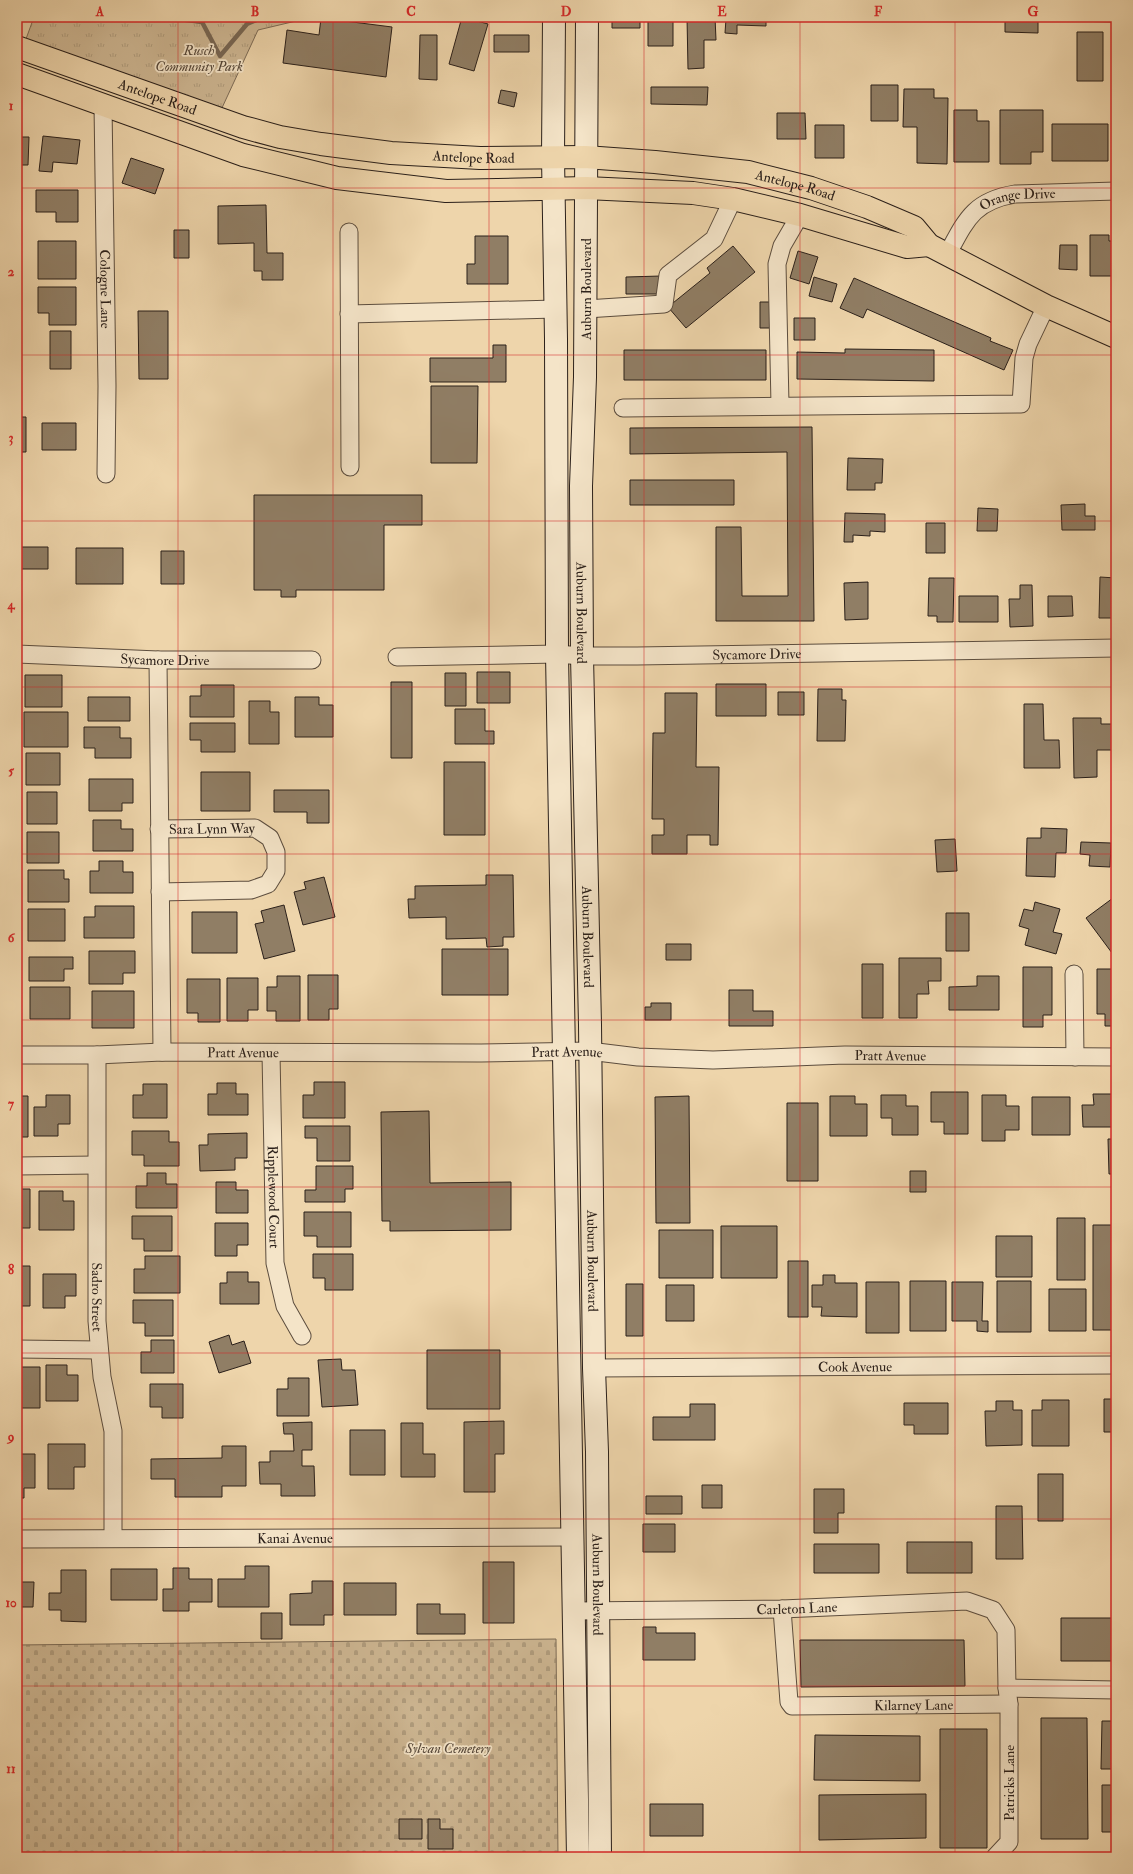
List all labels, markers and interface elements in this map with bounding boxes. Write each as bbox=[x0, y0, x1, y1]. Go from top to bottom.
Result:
text: A bbox=[95, 4, 105, 20]
text: B bbox=[251, 4, 259, 20]
text: C bbox=[406, 4, 416, 20]
text: D bbox=[561, 4, 572, 20]
text: E bbox=[717, 4, 727, 20]
text: F bbox=[874, 4, 883, 20]
text: G bbox=[1028, 4, 1039, 20]
park label: Rusch Community Park bbox=[155, 42, 243, 75]
street label: Antelope Road bbox=[115, 75, 199, 118]
text: 1 bbox=[9, 98, 14, 114]
street label: Antelope Road bbox=[431, 147, 515, 167]
street label: Antelope Road bbox=[753, 165, 837, 204]
street label: Orange Drive bbox=[976, 184, 1056, 214]
street label: Auburn Boulevard bbox=[578, 238, 595, 341]
street label: Cologne Lane bbox=[97, 249, 115, 329]
text: 2 bbox=[8, 264, 15, 280]
text: 3 bbox=[9, 430, 14, 446]
street label: Auburn Boulevard bbox=[573, 561, 591, 664]
text: 4 bbox=[6, 597, 15, 613]
street label: Sycamore Drive bbox=[712, 645, 802, 664]
street label: Sycamore Drive bbox=[120, 650, 209, 669]
text: 5 bbox=[8, 763, 14, 779]
street label: Sara Lynn Way bbox=[169, 819, 256, 838]
street label: Auburn Boulevard bbox=[578, 885, 598, 988]
text: 6 bbox=[8, 930, 16, 946]
street label: Pratt Avenue bbox=[531, 1042, 604, 1061]
street label: Pratt Avenue bbox=[207, 1044, 279, 1061]
street label: Pratt Avenue bbox=[854, 1047, 926, 1064]
text: 7 bbox=[8, 1096, 15, 1112]
street label: Ripplewood Court bbox=[264, 1145, 283, 1249]
street label: Auburn Boulevard bbox=[584, 1209, 602, 1312]
text: 8 bbox=[8, 1262, 14, 1278]
street label: Sadro Street bbox=[89, 1262, 106, 1333]
street label: Cook Avenue bbox=[818, 1358, 892, 1375]
text: 9 bbox=[6, 1429, 15, 1445]
street label: Kanai Avenue bbox=[257, 1529, 333, 1547]
street label: Auburn Boulevard bbox=[589, 1533, 607, 1636]
text: 10 bbox=[5, 1595, 17, 1611]
street label: Carleton Lane bbox=[756, 1598, 838, 1618]
street label: Kilarney Lane bbox=[874, 1696, 954, 1714]
park label: Sylvan Cemetery bbox=[404, 1740, 491, 1757]
street label: Patricks Lane bbox=[1001, 1745, 1018, 1821]
text: 11 bbox=[6, 1761, 16, 1777]

